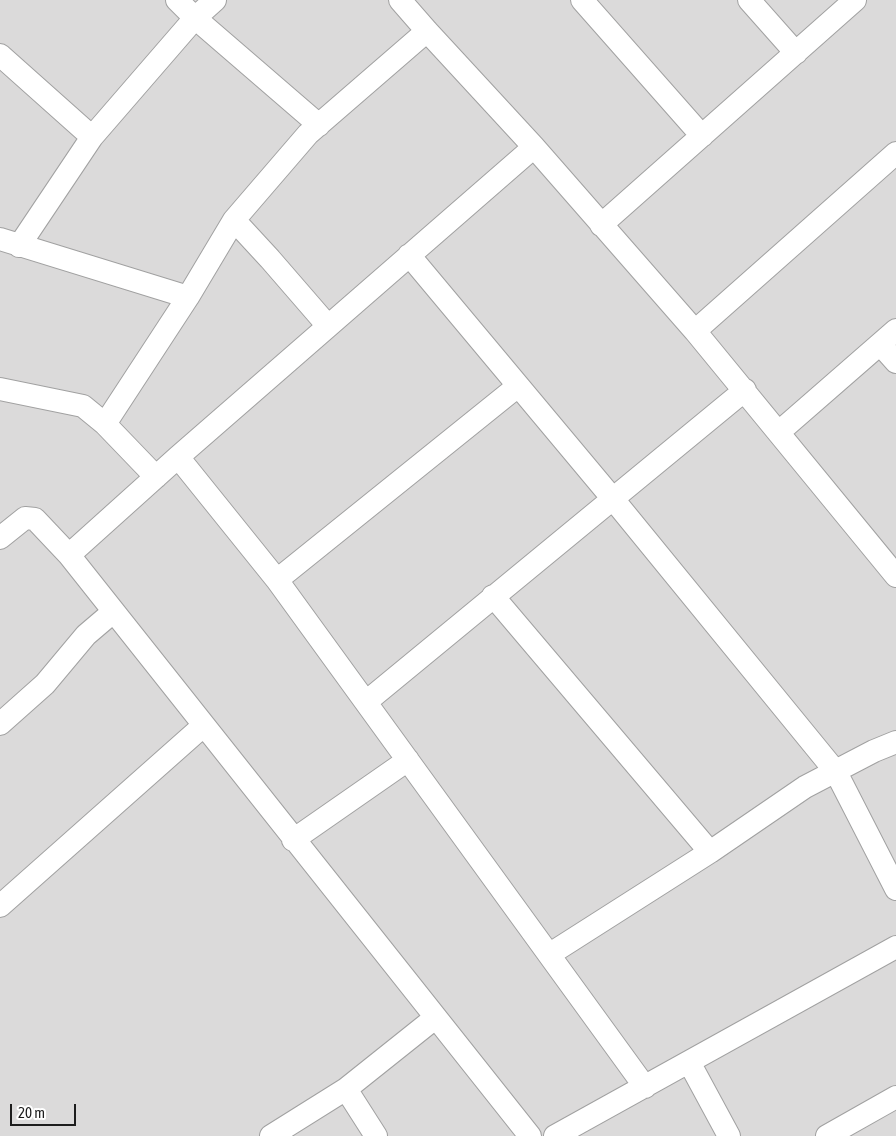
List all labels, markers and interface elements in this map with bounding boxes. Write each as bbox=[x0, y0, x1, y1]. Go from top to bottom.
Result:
scale bar bbox=[12, 1094, 79, 1126]
text: 20 m bbox=[18, 1104, 45, 1121]

